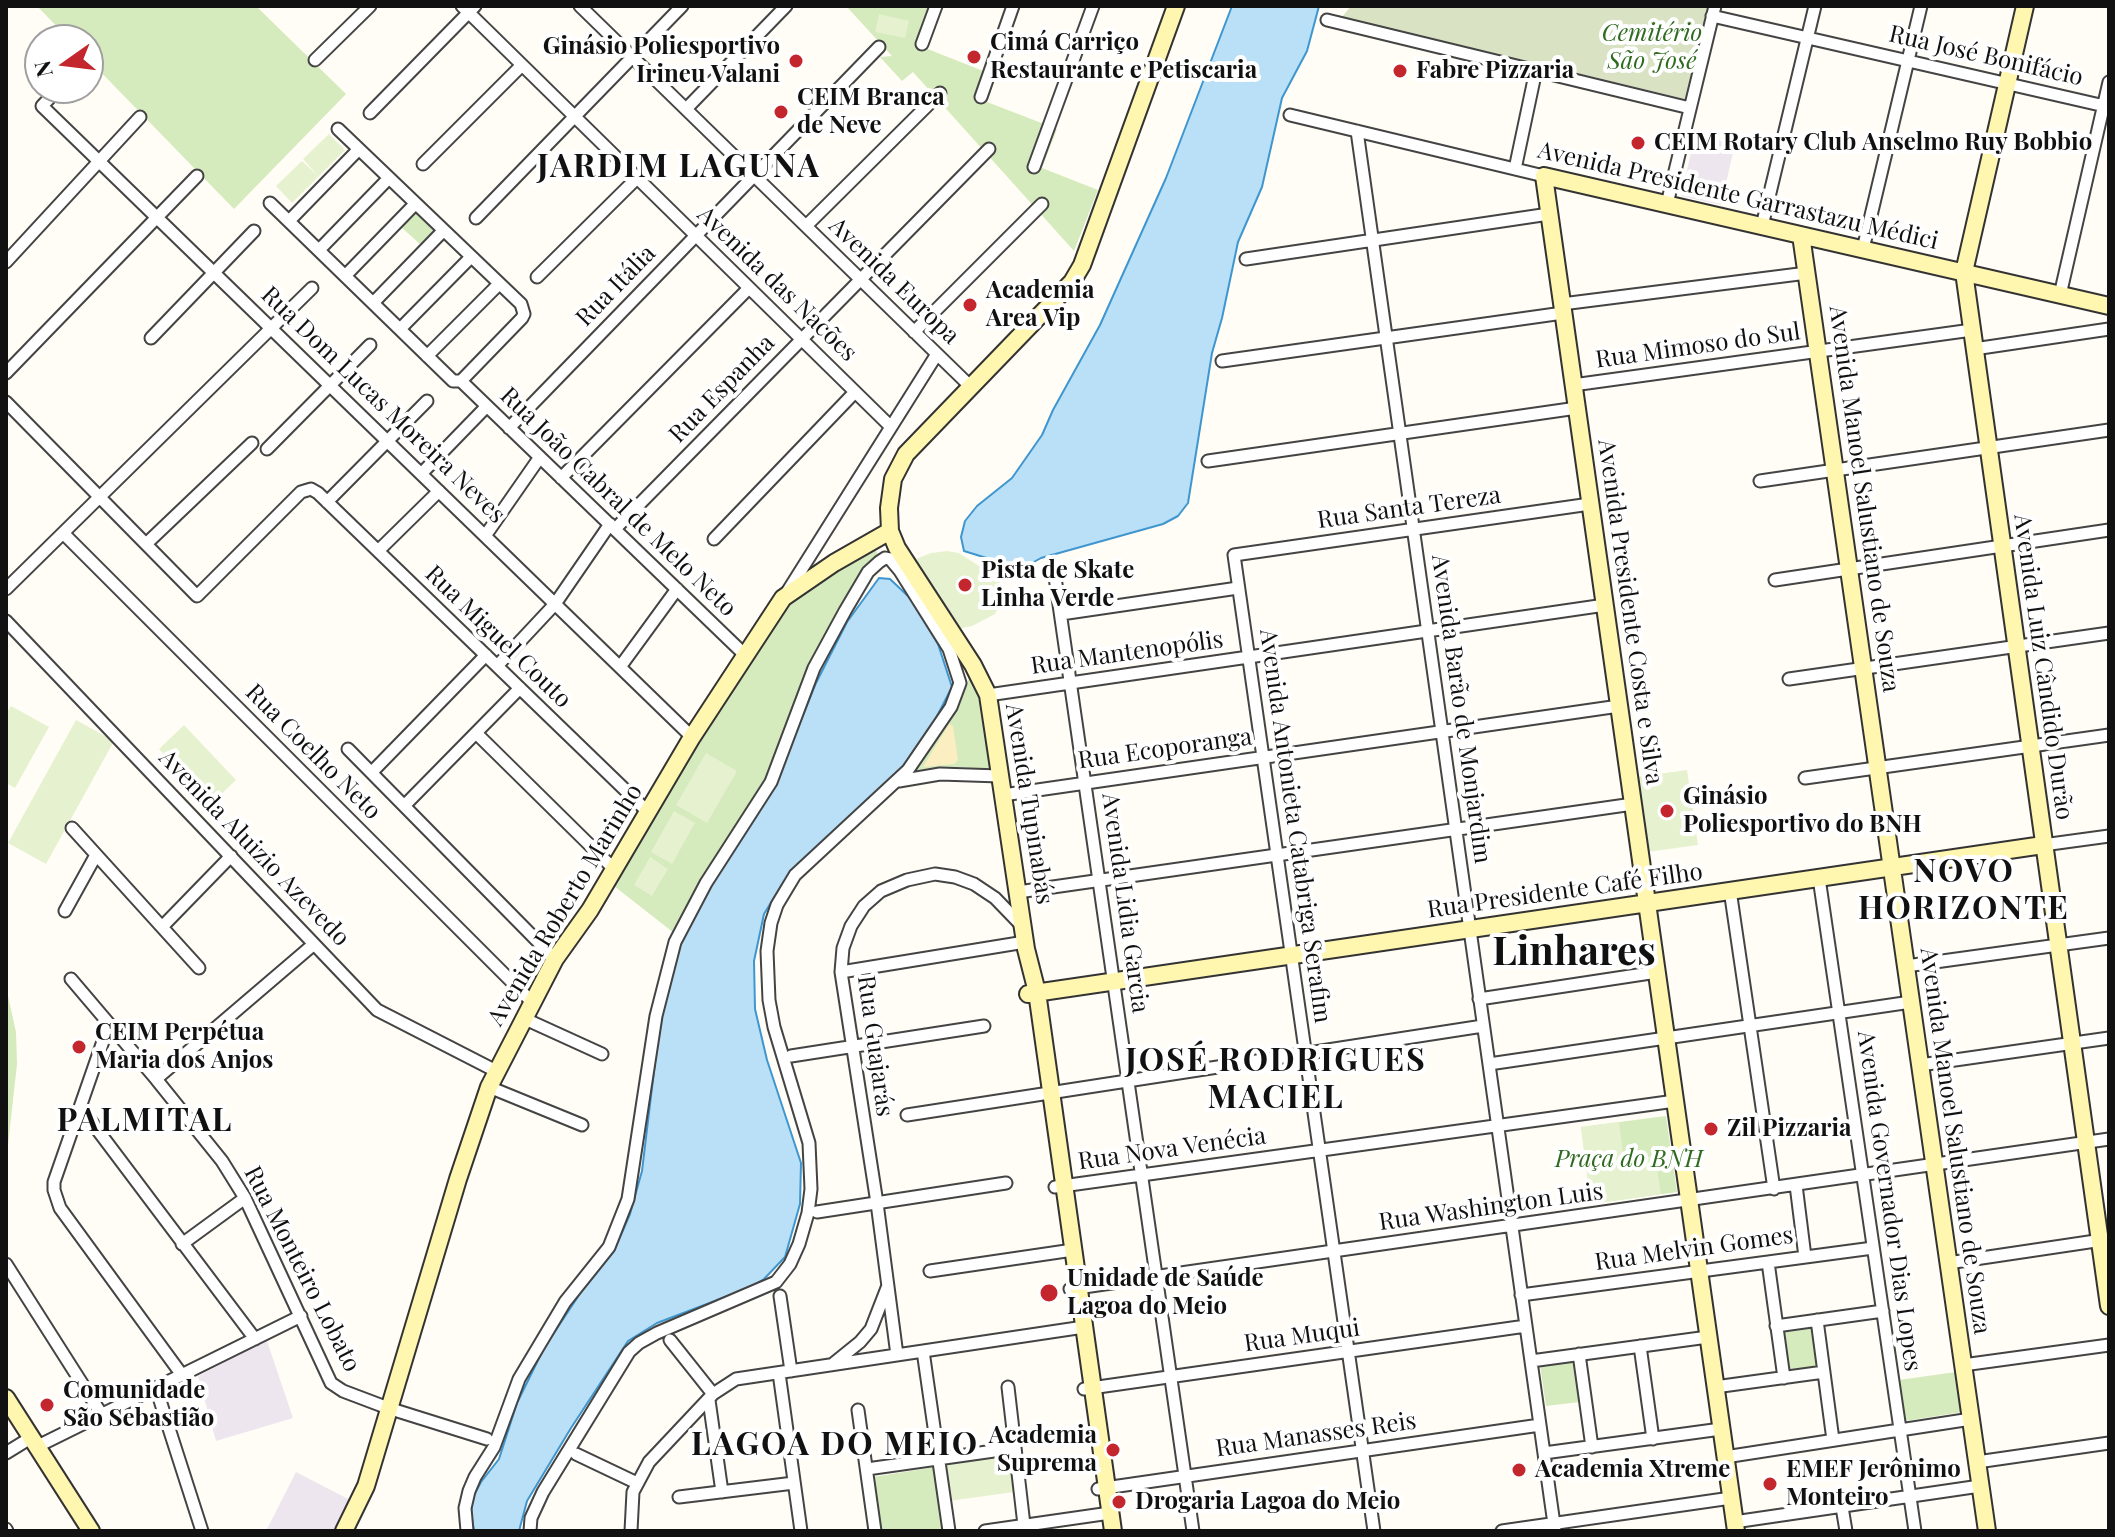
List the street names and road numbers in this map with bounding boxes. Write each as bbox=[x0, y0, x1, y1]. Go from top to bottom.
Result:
street label: Rua José Bonifácio bbox=[1886, 20, 2086, 92]
street label: Avenida Presidente Garrastazu Médici bbox=[1535, 136, 1941, 256]
street label: Avenida das Nacões bbox=[691, 200, 863, 368]
street label: Avenida Europa bbox=[823, 212, 965, 350]
street label: Rua Itália bbox=[570, 239, 662, 333]
street label: Rua Dom Lucas Moreira Neves bbox=[255, 281, 511, 529]
street label: Avenida Manoel Salustiano de Souza bbox=[1823, 304, 1905, 694]
street label: Rua Mimoso do Sul bbox=[1594, 317, 1802, 375]
street label: Rua Espanha bbox=[663, 329, 781, 449]
street label: Rua João Cabral de Melo Neto bbox=[494, 381, 742, 623]
street label: Avenida Presidente Costa e Silva bbox=[1591, 437, 1669, 787]
street label: Rua Santa Tereza bbox=[1315, 481, 1503, 535]
street label: Avenida Luiz Cândido Durão bbox=[2007, 512, 2079, 822]
street label: Avenida Barão de Monjardim bbox=[1425, 553, 1497, 865]
street label: Rua Miguel Couto bbox=[419, 560, 577, 714]
street label: Rua Mantenopólis bbox=[1029, 625, 1225, 681]
street label: Avenida Antonieta Catabriga Serafim bbox=[1253, 627, 1337, 1025]
street label: Rua Coelho Neto bbox=[239, 678, 387, 826]
street label: Avenida Tupinabás bbox=[999, 702, 1059, 906]
street label: Rua Ecoporanga bbox=[1076, 723, 1254, 775]
street label: Avenida Aluizio Azevedo bbox=[153, 744, 355, 952]
street label: Avenida Roberto Marinho bbox=[481, 779, 649, 1031]
street label: Avenida Lidia Garcia bbox=[1095, 791, 1155, 1015]
street label: Rua Presidente Café Filho bbox=[1426, 857, 1704, 925]
street label: Avenida Manoel Salustiano de Souza bbox=[1914, 946, 1996, 1336]
street label: Rua Guajarás bbox=[851, 974, 899, 1118]
street label: Avenida Governador Dias Lopes bbox=[1851, 1029, 1927, 1373]
street label: Rua Nova Venécia bbox=[1076, 1122, 1268, 1176]
street label: Rua Monteiro Lobato bbox=[238, 1161, 366, 1377]
street label: Rua Washington Luis bbox=[1377, 1177, 1605, 1237]
street label: Rua Melvin Gomes bbox=[1593, 1221, 1795, 1277]
street label: Rua Muqui bbox=[1242, 1314, 1362, 1358]
street label: Rua Manasses Reis bbox=[1214, 1407, 1418, 1463]

